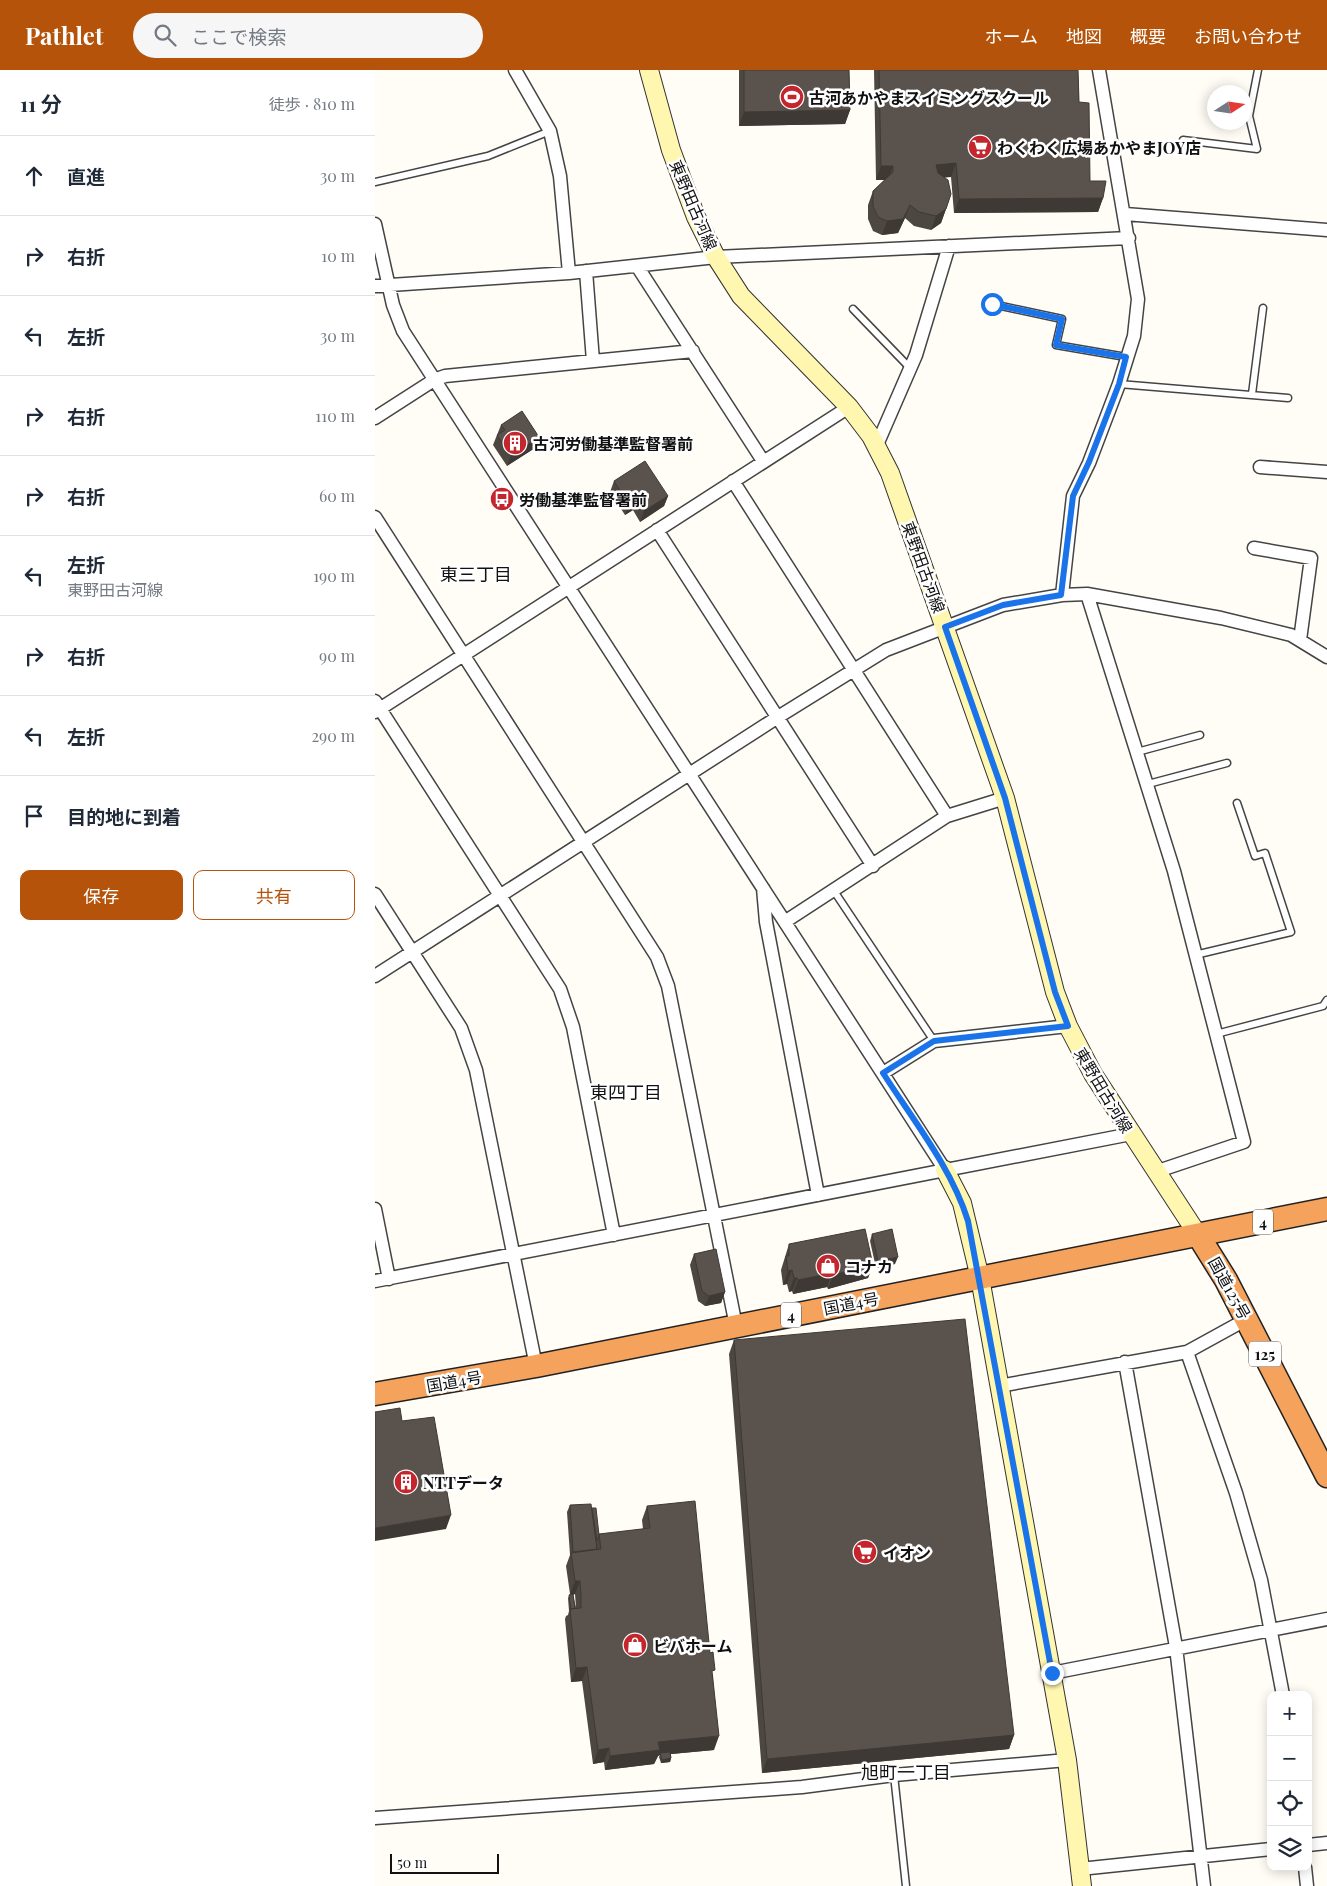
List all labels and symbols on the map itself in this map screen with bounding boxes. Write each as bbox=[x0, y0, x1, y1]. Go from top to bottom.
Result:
sports icon: 古河あかやまスイミングスクール bbox=[779, 84, 805, 110]
north arrow bbox=[1207, 85, 1252, 130]
place label: 古河あかやまスイミングスクール bbox=[809, 87, 1049, 108]
supermarket icon: わくわく広場あかやまJOY店 bbox=[967, 134, 993, 160]
place label: わくわく広場あかやまJOY店 bbox=[997, 137, 1201, 158]
street label: 東野田古河線 bbox=[666, 157, 722, 253]
route start bbox=[981, 293, 1004, 316]
building icon: 古河労働基準監督署前 bbox=[502, 430, 528, 456]
place label: 古河労働基準監督署前 bbox=[533, 433, 693, 454]
bus stop icon: 労働基準監督署前 bbox=[489, 486, 515, 512]
place label: 労働基準監督署前 bbox=[519, 489, 647, 510]
street label: 東野田古河線 bbox=[898, 518, 950, 616]
district label: 東三丁目 bbox=[440, 562, 512, 586]
street label: 東野田古河線 bbox=[1070, 1043, 1138, 1137]
district label: 東四丁目 bbox=[590, 1080, 662, 1104]
road number: 4 bbox=[1253, 1210, 1273, 1234]
shop icon: コナカ bbox=[815, 1253, 841, 1279]
street label: 国道125号 bbox=[1204, 1253, 1256, 1323]
place label: コナカ bbox=[845, 1256, 893, 1277]
street label: 国道4号 bbox=[822, 1287, 880, 1319]
road number: 4 bbox=[781, 1302, 801, 1328]
road number: 125 bbox=[1249, 1342, 1281, 1366]
street label: 国道4号 bbox=[425, 1366, 483, 1396]
building icon: NTTデータ bbox=[393, 1469, 419, 1495]
place label: NTTデータ bbox=[423, 1472, 504, 1493]
supermarket icon: イオン bbox=[852, 1539, 878, 1565]
place label: イオン bbox=[883, 1542, 931, 1563]
shop icon: ビバホーム bbox=[622, 1632, 648, 1658]
place label: ビバホーム bbox=[653, 1635, 733, 1656]
route end bbox=[1041, 1662, 1064, 1685]
district label: 旭町一丁目 bbox=[861, 1760, 951, 1784]
scale bar bbox=[390, 1851, 499, 1874]

